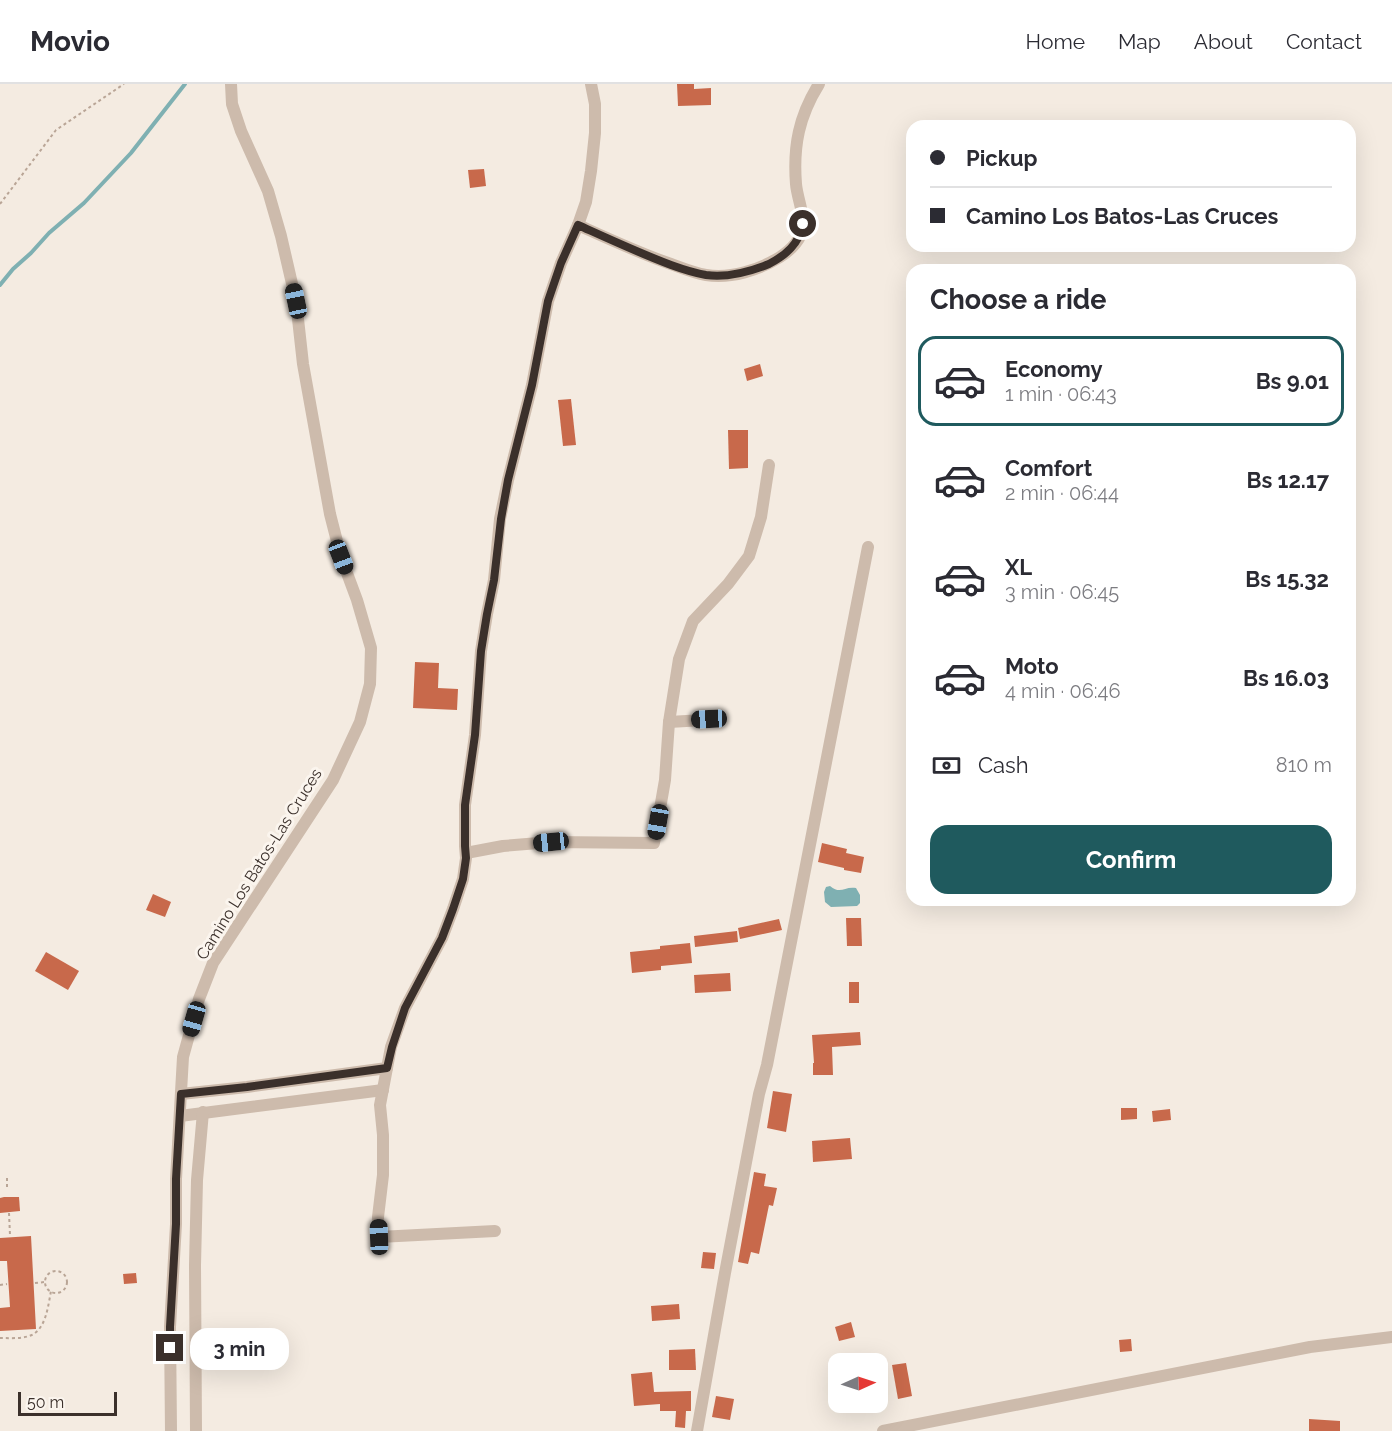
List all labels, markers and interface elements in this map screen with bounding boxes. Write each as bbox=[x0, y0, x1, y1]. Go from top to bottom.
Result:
text: Movio bbox=[30, 25, 110, 58]
text: Home bbox=[1026, 29, 1085, 54]
text: Map bbox=[1118, 29, 1161, 54]
text: About bbox=[1194, 29, 1253, 54]
text: Contact bbox=[1286, 29, 1362, 54]
text: Pickup bbox=[966, 145, 1038, 171]
text: Camino Los Batos-Las Cruces bbox=[966, 203, 1278, 229]
route start bbox=[789, 210, 816, 237]
car bbox=[283, 282, 309, 320]
text: Choose a ride bbox=[930, 284, 1106, 315]
icon: car bbox=[933, 354, 987, 408]
text: Economy bbox=[1005, 356, 1103, 382]
text: Bs 9.01 bbox=[1256, 368, 1329, 394]
text: 1 min · 06:43 bbox=[1005, 382, 1117, 406]
icon: car bbox=[933, 453, 987, 507]
text: Comfort bbox=[1005, 455, 1092, 481]
text: Bs 12.17 bbox=[1247, 467, 1329, 493]
text: 2 min · 06:44 bbox=[1005, 481, 1119, 505]
car bbox=[326, 537, 356, 577]
icon: car bbox=[933, 552, 987, 606]
text: XL bbox=[1005, 554, 1032, 580]
text: Bs 15.32 bbox=[1245, 566, 1329, 592]
text: 3 min · 06:45 bbox=[1005, 580, 1119, 604]
icon: car bbox=[933, 651, 987, 705]
text: Moto bbox=[1005, 653, 1059, 679]
text: Bs 16.03 bbox=[1243, 665, 1329, 691]
text: 4 min · 06:46 bbox=[1005, 679, 1120, 703]
car bbox=[691, 709, 727, 729]
icon: cash bbox=[930, 749, 963, 782]
text: Cash bbox=[978, 752, 1029, 778]
text: 810 m bbox=[1276, 753, 1332, 777]
street label: Camino Los Batos-Las Cruces bbox=[192, 765, 326, 963]
car bbox=[646, 803, 670, 841]
button: Confirm bbox=[930, 825, 1332, 894]
car bbox=[532, 831, 570, 853]
car bbox=[180, 999, 208, 1039]
car bbox=[369, 1219, 389, 1255]
callout: 3 min bbox=[191, 1327, 290, 1369]
route end bbox=[156, 1334, 183, 1361]
text: 3 min bbox=[214, 1337, 265, 1361]
north arrow bbox=[828, 1353, 888, 1413]
map controls bbox=[828, 1353, 888, 1413]
scale bar bbox=[18, 1389, 117, 1416]
text: 50 m bbox=[27, 1393, 64, 1412]

